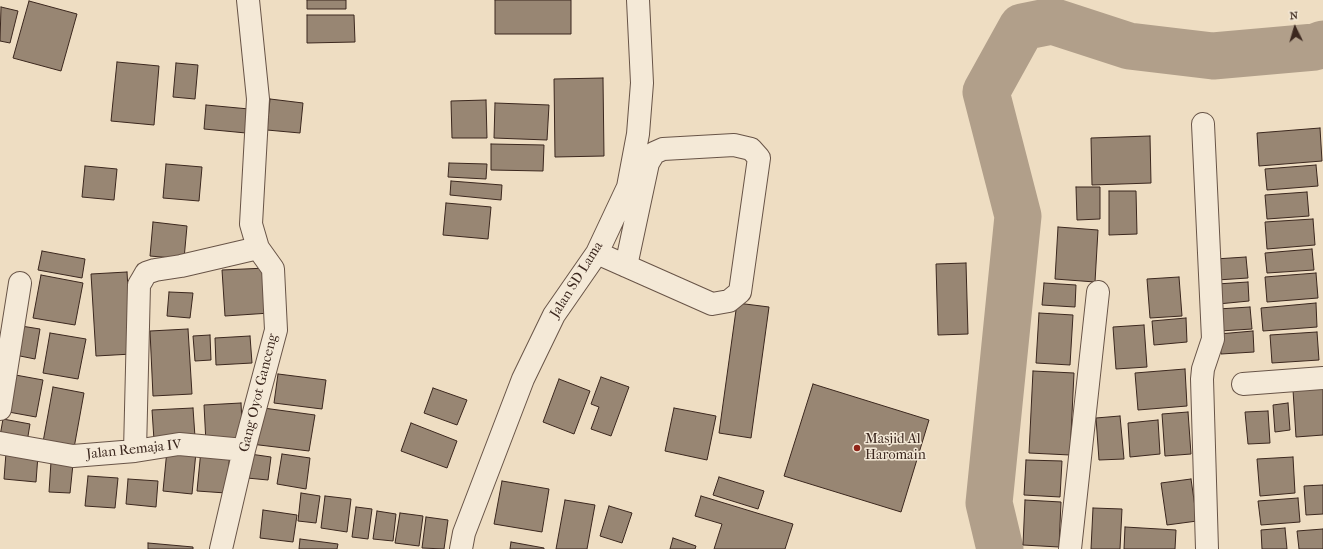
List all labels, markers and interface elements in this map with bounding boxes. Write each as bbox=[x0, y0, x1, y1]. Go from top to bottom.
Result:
north arrow bbox=[1275, 8, 1315, 48]
text: N bbox=[1289, 9, 1299, 22]
street label: Jalan SD Lama bbox=[547, 239, 607, 321]
street label: Gang Oyot Ganceng bbox=[236, 332, 282, 454]
place label: Masjid Al Haromain bbox=[865, 432, 926, 464]
street label: Jalan Remaja IV bbox=[86, 437, 182, 463]
marker: Masjid Al Haromain bbox=[852, 443, 862, 453]

